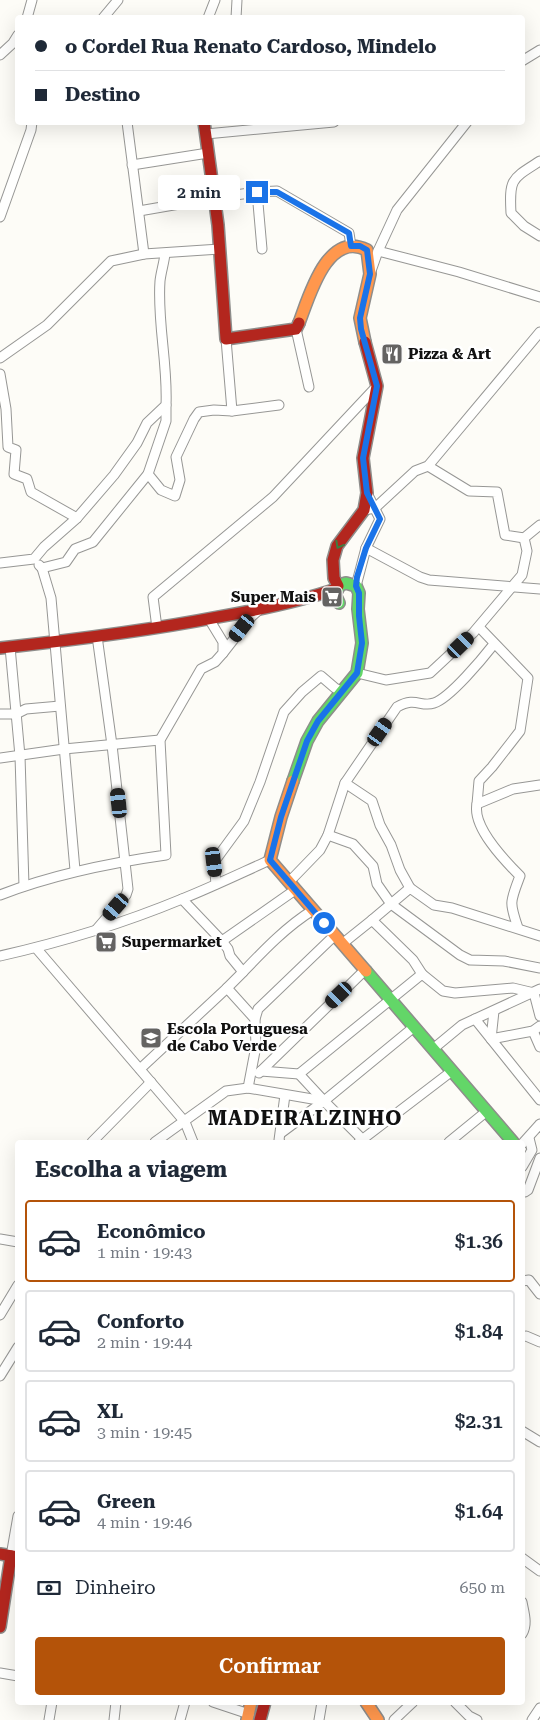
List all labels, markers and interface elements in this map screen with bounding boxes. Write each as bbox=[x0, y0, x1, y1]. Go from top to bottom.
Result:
text: o Cordel Rua Renato Cardoso, Mindelo bbox=[65, 35, 437, 58]
text: Destino bbox=[65, 83, 140, 106]
callout: 2 min bbox=[157, 174, 240, 210]
route end bbox=[246, 181, 268, 203]
text: 2 min bbox=[177, 183, 221, 202]
restaurant icon: Pizza & Art bbox=[380, 342, 404, 366]
place label: Pizza & Art bbox=[408, 345, 491, 363]
one-way arrow bbox=[336, 540, 346, 549]
supermarket icon: Super Mais bbox=[320, 585, 344, 609]
place label: Super Mais bbox=[231, 588, 316, 606]
car bbox=[226, 612, 257, 644]
car bbox=[444, 629, 477, 661]
car bbox=[365, 715, 394, 749]
car bbox=[109, 787, 128, 819]
car bbox=[204, 846, 223, 878]
car bbox=[100, 891, 131, 923]
route start bbox=[313, 912, 335, 934]
supermarket icon: Supermarket bbox=[94, 930, 118, 954]
place label: Supermarket bbox=[122, 933, 222, 951]
car bbox=[322, 979, 355, 1011]
place label: Escola Portuguesa de Cabo Verde bbox=[167, 1020, 308, 1055]
school or university icon: Escola Portuguesa de Cabo Verde bbox=[139, 1026, 163, 1050]
district label: MADEIRALZINHO bbox=[208, 1106, 402, 1130]
text: Escolha a viagem bbox=[35, 1157, 227, 1182]
icon: car bbox=[37, 1219, 82, 1264]
text: Econômico bbox=[97, 1220, 205, 1243]
text: $1.36 bbox=[455, 1230, 503, 1253]
text: 1 min · 19:43 bbox=[97, 1243, 192, 1262]
icon: car bbox=[37, 1309, 82, 1354]
text: Conforto bbox=[97, 1310, 184, 1333]
text: $1.84 bbox=[455, 1320, 503, 1343]
text: 2 min · 19:44 bbox=[97, 1333, 192, 1352]
icon: car bbox=[37, 1399, 82, 1444]
text: XL bbox=[97, 1400, 123, 1423]
text: $2.31 bbox=[455, 1410, 503, 1433]
text: 3 min · 19:45 bbox=[97, 1423, 192, 1442]
icon: car bbox=[37, 1489, 82, 1534]
text: Green bbox=[97, 1490, 155, 1513]
text: $1.64 bbox=[455, 1500, 503, 1523]
text: 4 min · 19:46 bbox=[97, 1513, 192, 1532]
icon: cash bbox=[35, 1574, 63, 1602]
text: Dinheiro bbox=[75, 1576, 156, 1599]
text: 650 m bbox=[459, 1578, 505, 1597]
button: Confirmar bbox=[35, 1637, 505, 1695]

